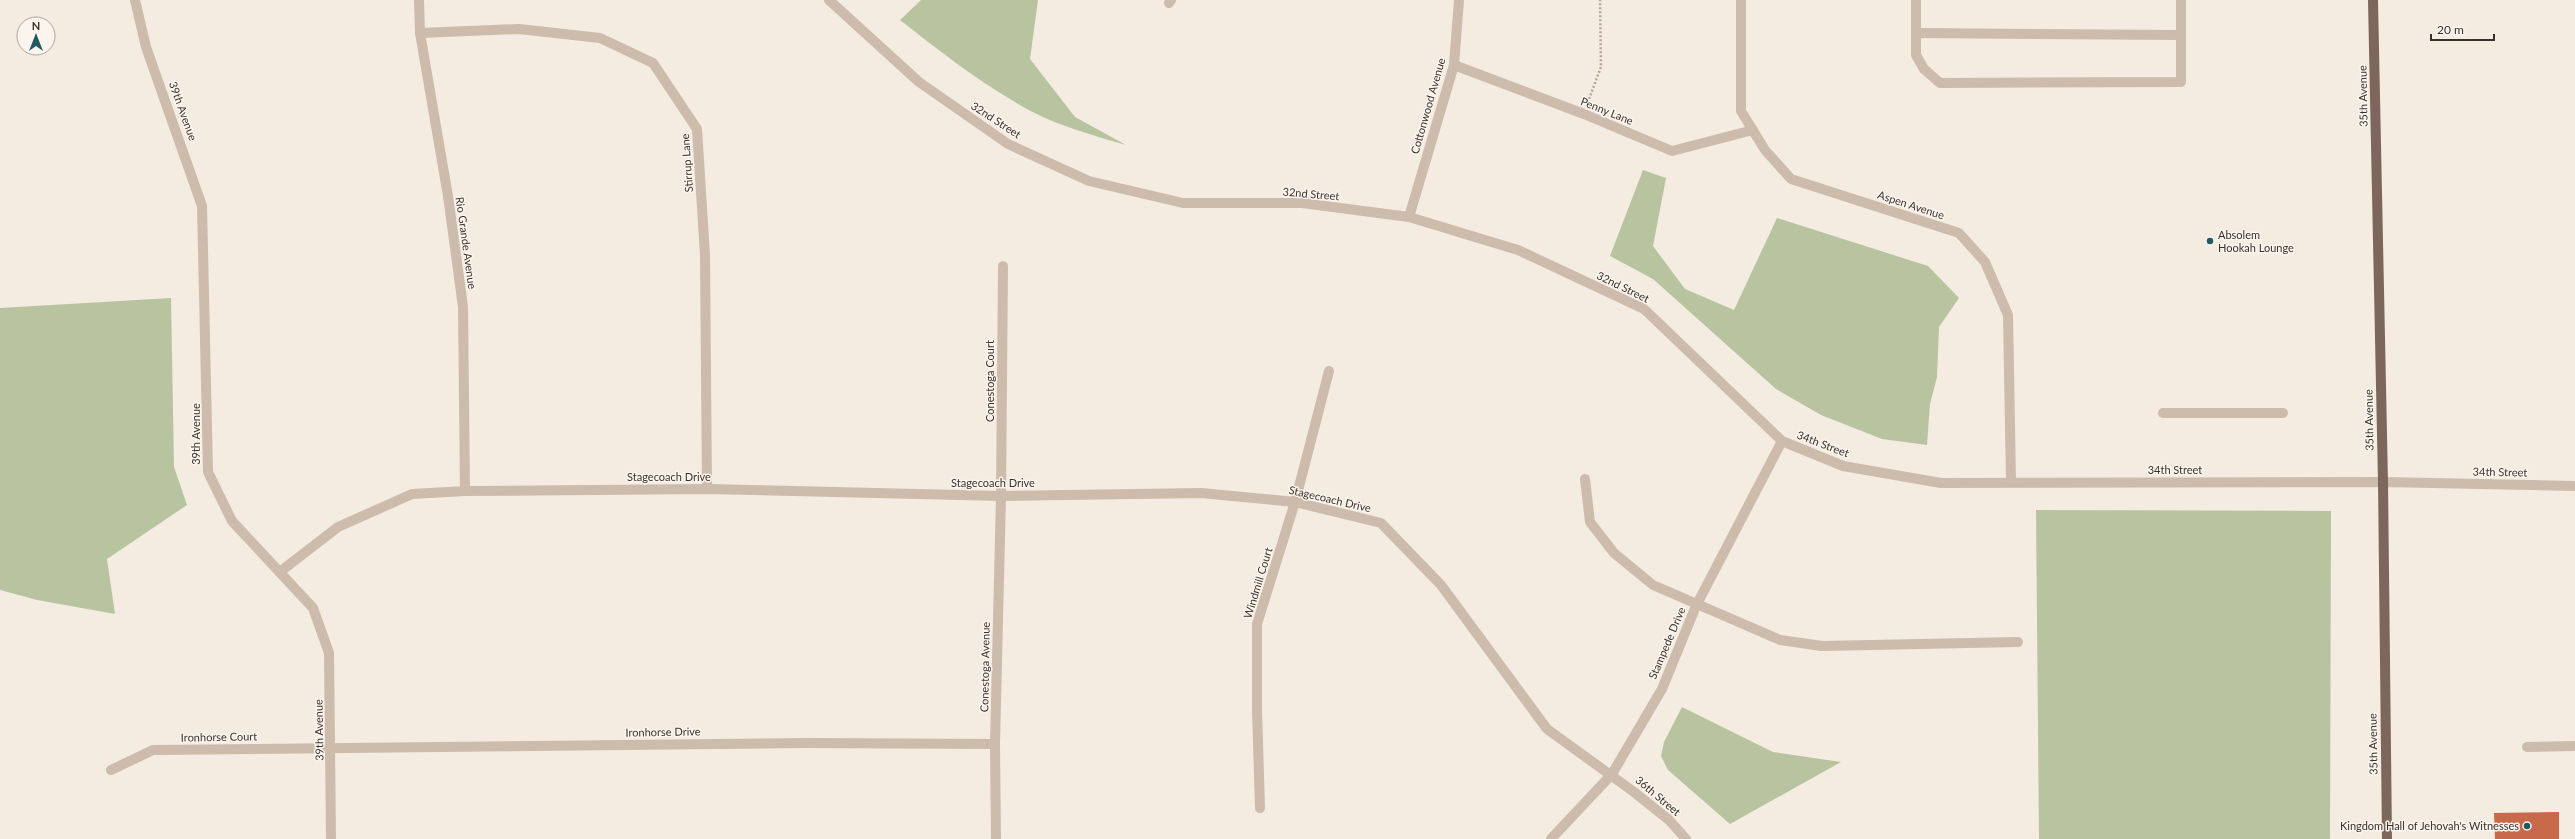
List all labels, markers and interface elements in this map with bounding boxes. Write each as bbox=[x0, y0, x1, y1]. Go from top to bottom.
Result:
north arrow bbox=[16, 16, 56, 56]
scale bar bbox=[2431, 16, 2494, 42]
text: N bbox=[32, 19, 40, 32]
text: 20 m bbox=[2437, 22, 2464, 37]
street label: Cottonwood Avenue bbox=[1408, 56, 1448, 155]
street label: 35th Avenue bbox=[2355, 65, 2370, 127]
street label: 39th Avenue bbox=[167, 80, 200, 142]
street label: Penny Lane bbox=[1579, 94, 1636, 127]
street label: 32nd Street bbox=[969, 99, 1024, 141]
street label: Stirrup Lane bbox=[678, 133, 695, 193]
street label: 32nd Street bbox=[1282, 185, 1340, 202]
street label: Aspen Avenue bbox=[1876, 188, 1946, 221]
street label: Rio Grande Avenue bbox=[454, 196, 479, 290]
place label: Absolem Hookah Lounge bbox=[2218, 228, 2294, 254]
marker: Absolem Hookah Lounge bbox=[2205, 236, 2215, 246]
street label: 32nd Street bbox=[1595, 268, 1652, 305]
street label: Conestoga Court bbox=[983, 340, 996, 422]
street label: 35th Avenue bbox=[2361, 389, 2376, 451]
street label: 39th Avenue bbox=[189, 403, 202, 465]
street label: 34th Street bbox=[1795, 428, 1851, 459]
street label: 34th Street bbox=[2148, 463, 2202, 476]
street label: 34th Street bbox=[2473, 465, 2527, 478]
street label: Stagecoach Drive bbox=[627, 470, 711, 483]
street label: Stagecoach Drive bbox=[951, 476, 1035, 489]
street label: Stagecoach Drive bbox=[1288, 483, 1373, 514]
street label: Windmill Court bbox=[1241, 546, 1275, 620]
street label: Stampede Drive bbox=[1645, 605, 1688, 681]
street label: Conestoga Avenue bbox=[977, 622, 992, 712]
street label: 39th Avenue bbox=[311, 699, 326, 761]
street label: 35th Avenue bbox=[2365, 713, 2380, 775]
street label: Ironhorse Drive bbox=[625, 724, 701, 739]
street label: Ironhorse Court bbox=[181, 729, 257, 744]
street label: 36th Street bbox=[1633, 773, 1683, 818]
place label: Kingdom Hall of Jehovah's Witnesses bbox=[2340, 819, 2519, 832]
marker: Kingdom Hall of Jehovah's Witnesses bbox=[2522, 821, 2532, 831]

